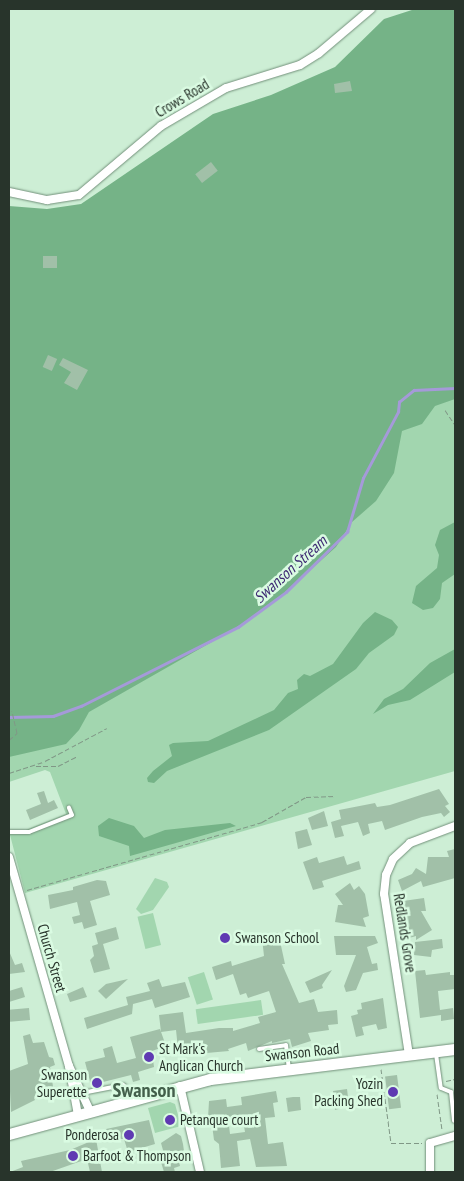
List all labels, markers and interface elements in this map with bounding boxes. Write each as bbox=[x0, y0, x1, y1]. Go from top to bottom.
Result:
street label: Crows Road bbox=[152, 75, 212, 121]
water label: Swanson Stream bbox=[250, 531, 330, 607]
street label: Redlands Grove bbox=[390, 892, 420, 974]
street label: Church Street bbox=[34, 922, 70, 994]
place label: Swanson School bbox=[235, 929, 319, 947]
marker: Swanson School bbox=[219, 932, 231, 944]
place label: St Mark's Anglican Church bbox=[159, 1039, 243, 1074]
street label: Swanson Road bbox=[264, 1039, 340, 1065]
marker: St Mark's Anglican Church bbox=[143, 1051, 155, 1063]
place label: Swanson Superette bbox=[37, 1065, 87, 1100]
place label: Yozin Packing Shed bbox=[314, 1074, 383, 1109]
marker: Swanson Superette bbox=[91, 1077, 103, 1089]
district label: Swanson bbox=[113, 1078, 175, 1102]
marker: Yozin Packing Shed bbox=[387, 1086, 399, 1098]
place label: Petanque court bbox=[180, 1111, 258, 1129]
marker: Petanque court bbox=[164, 1114, 176, 1126]
place label: Ponderosa bbox=[65, 1126, 119, 1144]
marker: Ponderosa bbox=[123, 1129, 135, 1141]
place label: Barfoot & Thompson bbox=[83, 1147, 191, 1165]
marker: Barfoot & Thompson bbox=[67, 1150, 79, 1162]

